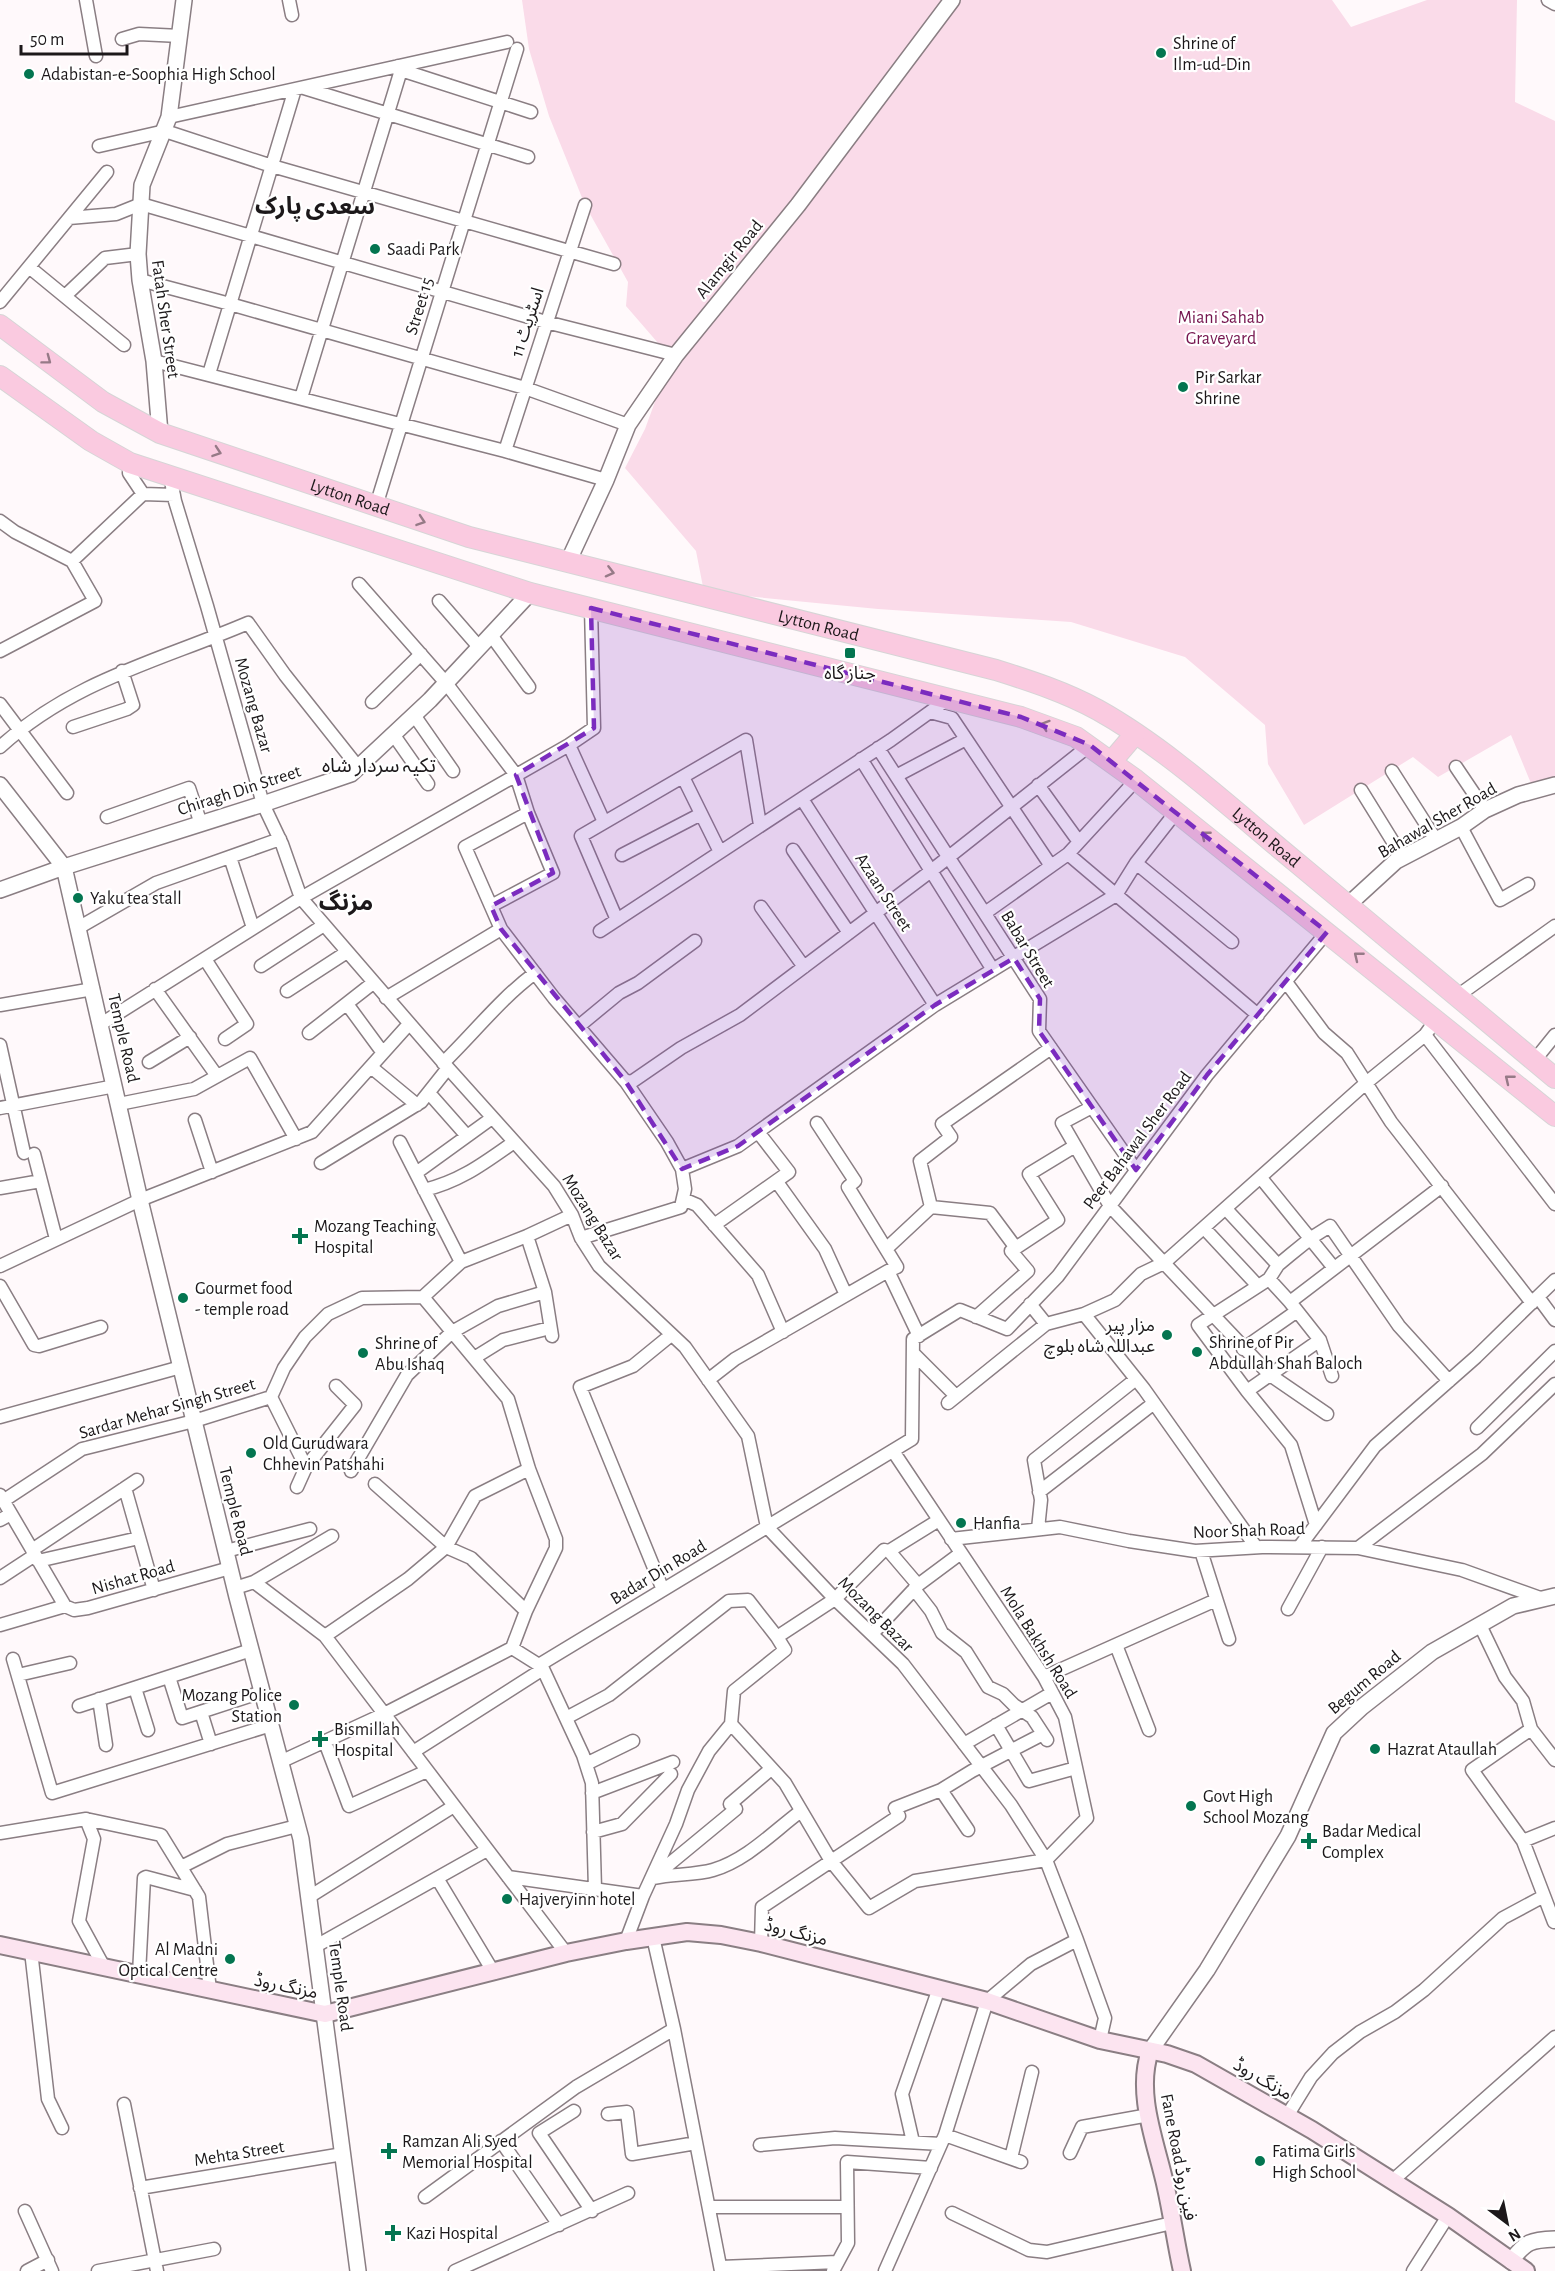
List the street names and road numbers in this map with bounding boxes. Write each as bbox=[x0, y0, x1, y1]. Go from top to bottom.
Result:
street label: Alamgir Road bbox=[693, 217, 767, 302]
street label: Fatah Sher Street bbox=[148, 259, 182, 380]
street label: Street 15 bbox=[403, 275, 437, 337]
street label: اسٹریٹ 11 bbox=[508, 285, 549, 360]
street label: Lytton Road bbox=[308, 476, 392, 520]
street label: Lytton Road bbox=[776, 607, 861, 645]
street label: Mozang Bazar bbox=[231, 656, 275, 755]
street label: Chiragh Din Street bbox=[175, 762, 304, 819]
street label: Bahawal Sher Road bbox=[1375, 780, 1500, 862]
street label: Lytton Road bbox=[1228, 804, 1303, 871]
street label: Azaan Street bbox=[851, 850, 915, 935]
street label: Babar Street bbox=[997, 908, 1057, 991]
street label: Temple Road bbox=[104, 992, 142, 1085]
street label: Peer Bahawal Sher Road bbox=[1080, 1068, 1195, 1213]
street label: Mozang Bazar bbox=[558, 1171, 626, 1264]
street label: Sardar Mehar Singh Street bbox=[77, 1375, 258, 1443]
street label: Temple Road bbox=[215, 1465, 255, 1558]
street label: Noor Shah Road bbox=[1193, 1520, 1305, 1542]
street label: Badar Din Road bbox=[607, 1537, 710, 1608]
street label: Nishat Road bbox=[90, 1558, 177, 1598]
street label: Mozang Bazar bbox=[834, 1574, 917, 1656]
street label: Mola Bakhsh Road bbox=[996, 1583, 1080, 1702]
street label: Begum Road bbox=[1325, 1647, 1404, 1718]
street label: مزنگ روڈ bbox=[762, 1915, 830, 1950]
street label: Temple Road bbox=[325, 1940, 355, 2032]
street label: مزنگ روڈ bbox=[252, 1970, 320, 2003]
street label: مزنگ روڈ bbox=[1230, 2055, 1296, 2105]
street label: Fane Road فین روڈ bbox=[1156, 2092, 1201, 2222]
street label: Mehta Street bbox=[193, 2138, 286, 2170]

